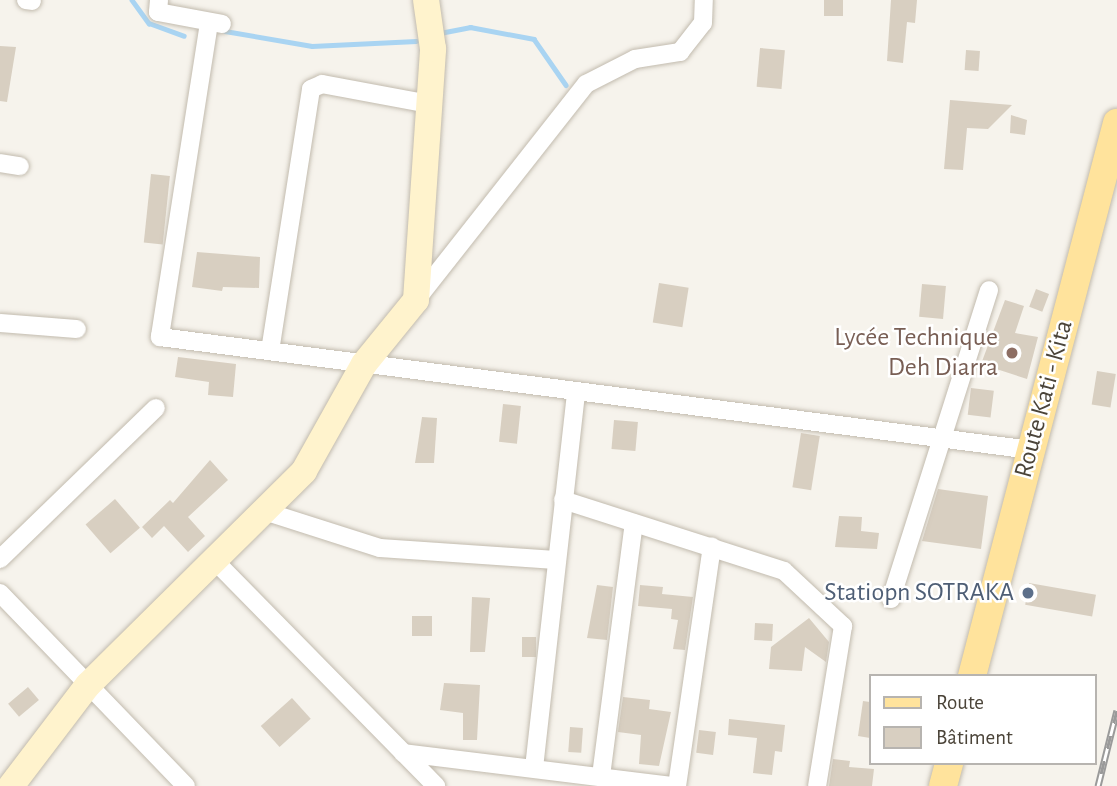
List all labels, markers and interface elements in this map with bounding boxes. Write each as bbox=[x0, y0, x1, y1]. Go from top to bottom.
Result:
street label: Route Kati - Kita bbox=[1008, 317, 1080, 481]
place label: Lycée Technique Deh Diarra bbox=[834, 322, 998, 384]
marker: Lycée Technique Deh Diarra bbox=[1004, 345, 1020, 361]
place label: Statiopn SOTRAKA bbox=[824, 577, 1014, 609]
marker: Statiopn SOTRAKA bbox=[1020, 585, 1036, 601]
legend bbox=[869, 674, 1096, 765]
text: Route bbox=[936, 692, 984, 713]
text: Bâtiment bbox=[936, 727, 1013, 748]

